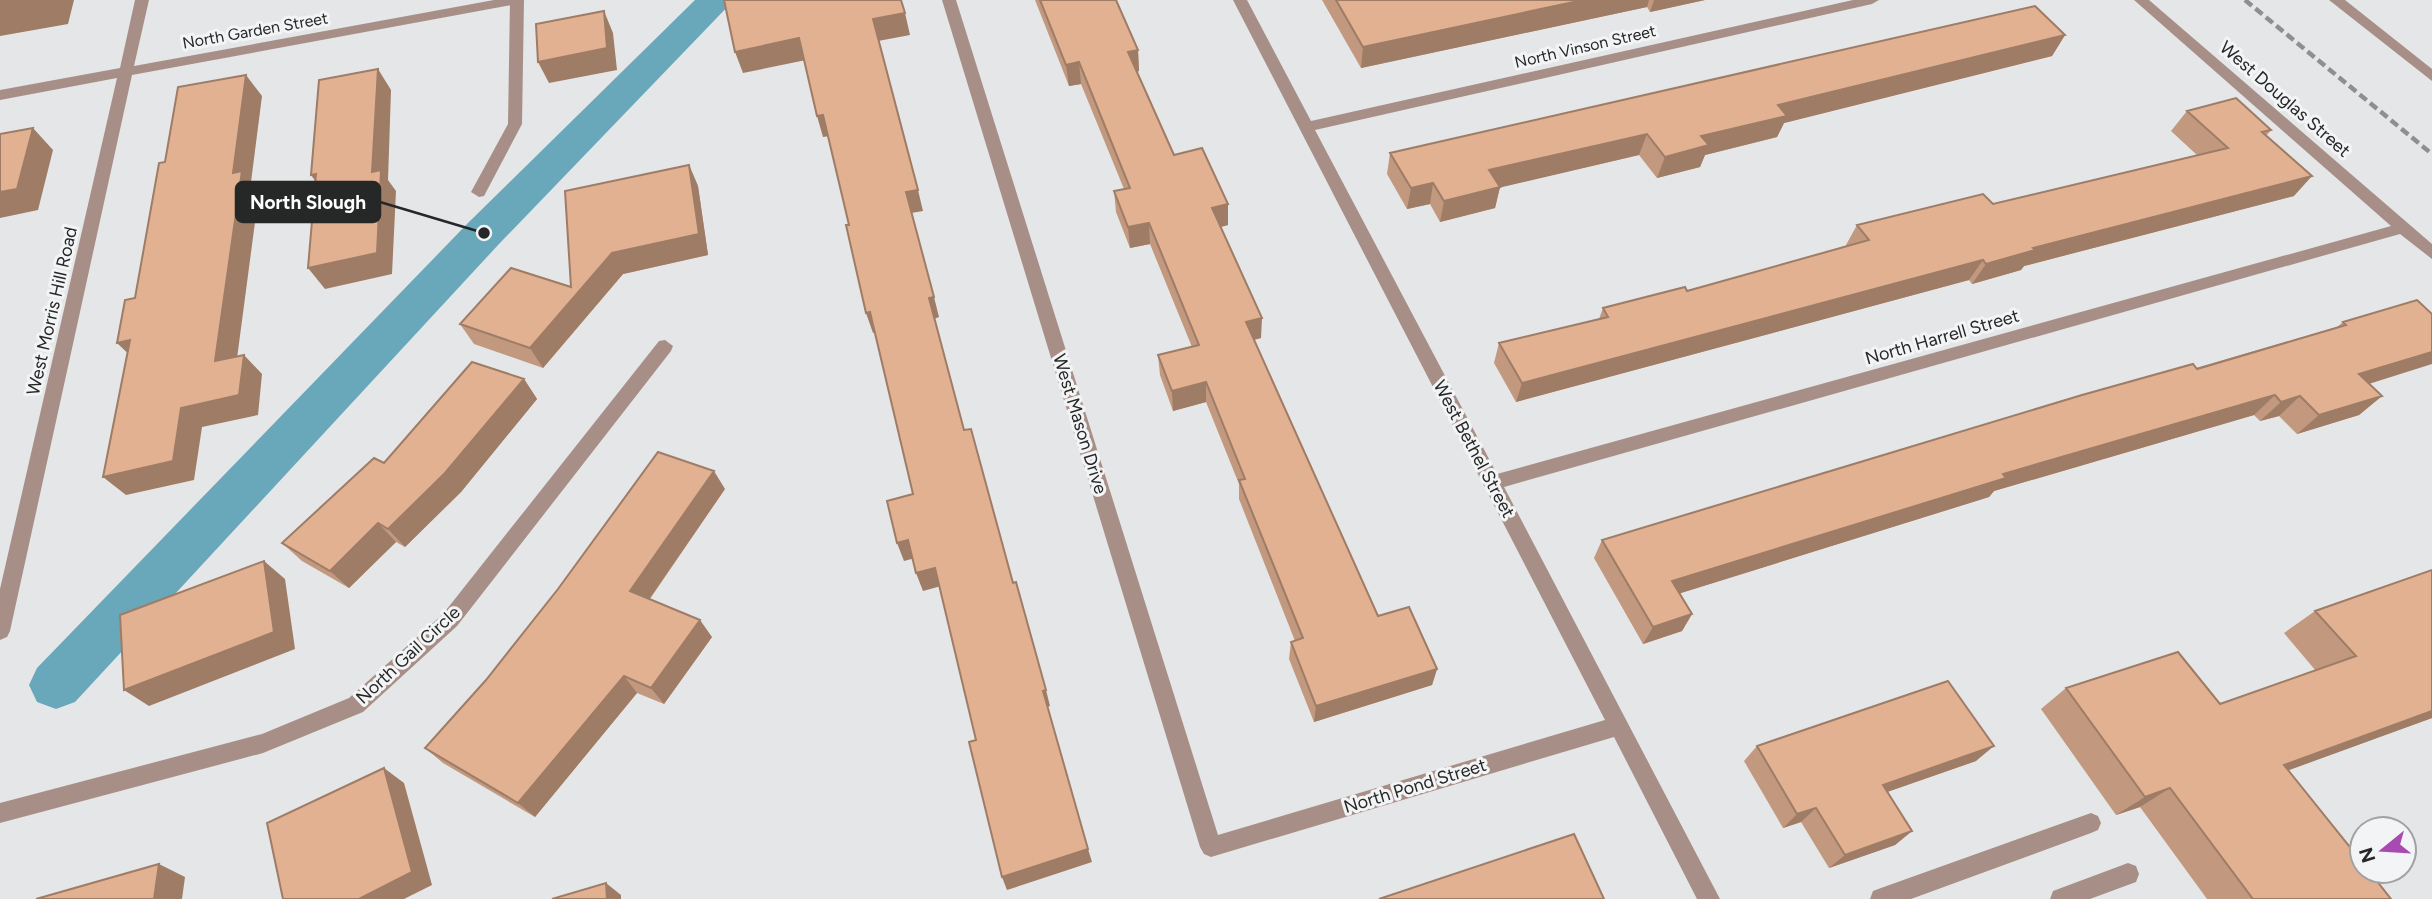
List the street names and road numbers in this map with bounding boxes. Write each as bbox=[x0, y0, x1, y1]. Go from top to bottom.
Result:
street label: North Garden Street bbox=[181, 8, 329, 53]
street label: North Vinson Street bbox=[1513, 21, 1657, 72]
street label: West Douglas Street bbox=[2215, 36, 2355, 162]
street label: West Morris Hill Road bbox=[22, 225, 82, 397]
street label: North Harrell Street bbox=[1862, 304, 2022, 370]
street label: West Mason Drive bbox=[1048, 351, 1112, 497]
street label: West Bethel Street bbox=[1429, 377, 1520, 522]
street label: North Gail Circle bbox=[352, 601, 465, 709]
street label: North Pond Street bbox=[1341, 754, 1489, 818]

